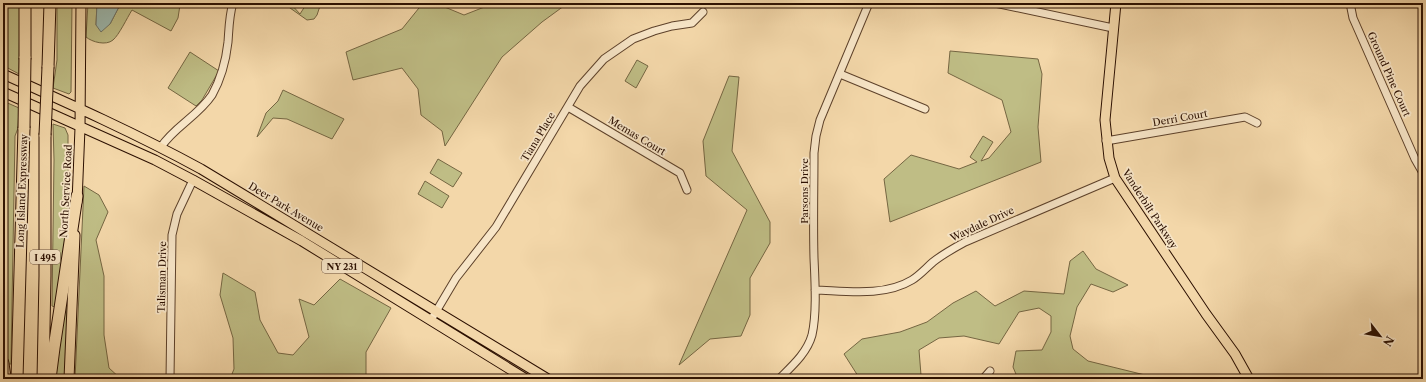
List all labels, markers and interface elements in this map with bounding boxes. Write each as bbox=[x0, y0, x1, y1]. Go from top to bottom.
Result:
street label: Ground Pine Court bbox=[1364, 30, 1414, 119]
street label: Derri Court bbox=[1151, 107, 1209, 129]
street label: Tiana Place bbox=[518, 110, 558, 164]
street label: Memas Court bbox=[606, 114, 669, 159]
street label: Long Island Expressway bbox=[14, 133, 31, 248]
street label: North Service Road bbox=[57, 144, 75, 238]
street label: Parsons Drive bbox=[798, 158, 811, 224]
street label: Vanderbilt Parkway bbox=[1119, 166, 1181, 252]
street label: Deer Park Avenue bbox=[246, 179, 326, 235]
street label: Waydale Drive bbox=[947, 203, 1016, 245]
street label: Talisman Drive bbox=[155, 241, 169, 313]
road number: I 495 bbox=[30, 250, 60, 264]
road number: NY 231 bbox=[322, 259, 362, 273]
north arrow bbox=[1360, 316, 1400, 356]
text: N bbox=[1380, 333, 1397, 349]

